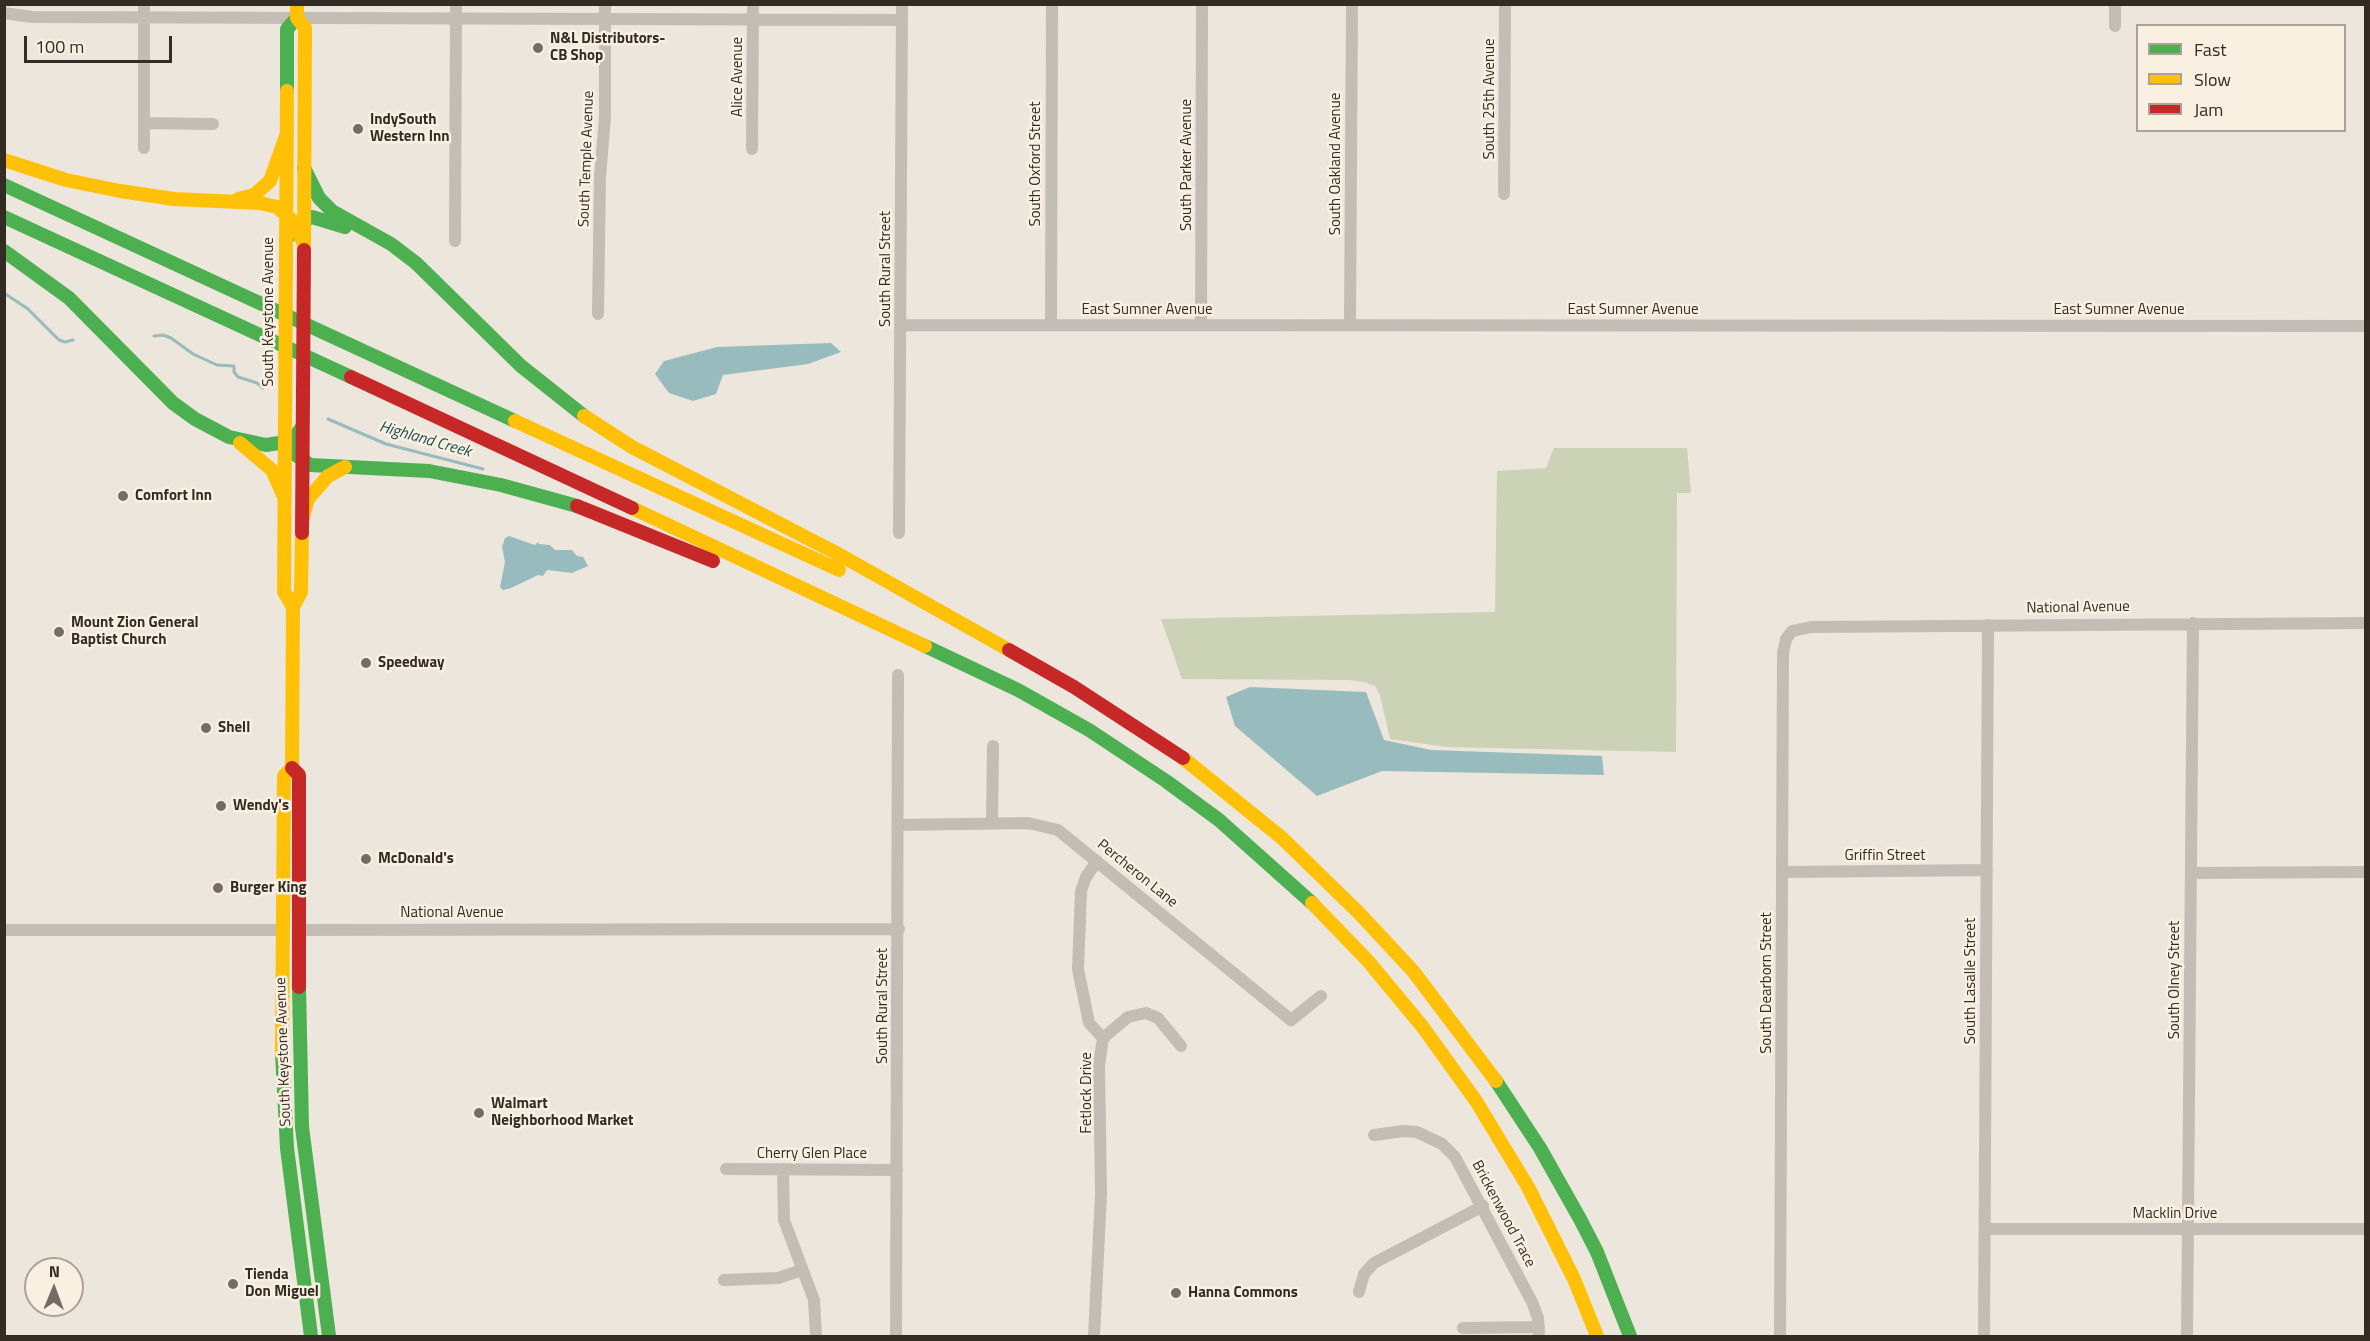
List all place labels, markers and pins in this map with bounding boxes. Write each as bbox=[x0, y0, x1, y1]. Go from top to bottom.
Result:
place label: N&L Distributors- CB Shop bbox=[550, 30, 665, 65]
marker: N&L Distributors- CB Shop bbox=[531, 41, 545, 55]
place label: IndySouth Western Inn bbox=[370, 111, 450, 146]
marker: IndySouth Western Inn bbox=[351, 122, 365, 136]
place label: Comfort Inn bbox=[135, 487, 212, 505]
marker: Comfort Inn bbox=[116, 489, 130, 503]
place label: Mount Zion General Baptist Church bbox=[71, 614, 199, 649]
marker: Mount Zion General Baptist Church bbox=[52, 625, 66, 639]
place label: Speedway bbox=[378, 654, 444, 672]
marker: Speedway bbox=[359, 656, 373, 670]
place label: Shell bbox=[218, 719, 250, 737]
marker: Shell bbox=[199, 721, 213, 735]
place label: Wendy's bbox=[233, 797, 289, 815]
marker: Wendy's bbox=[214, 799, 228, 813]
place label: McDonald's bbox=[378, 850, 454, 868]
marker: McDonald's bbox=[359, 852, 373, 866]
place label: Burger King bbox=[230, 879, 307, 897]
marker: Burger King bbox=[211, 881, 225, 895]
place label: Walmart Neighborhood Market bbox=[491, 1095, 633, 1130]
marker: Walmart Neighborhood Market bbox=[472, 1106, 486, 1120]
place label: Tienda Don Miguel bbox=[245, 1266, 319, 1301]
marker: Tienda Don Miguel bbox=[226, 1277, 240, 1291]
place label: Hanna Commons bbox=[1188, 1284, 1298, 1302]
marker: Hanna Commons bbox=[1169, 1286, 1183, 1300]

